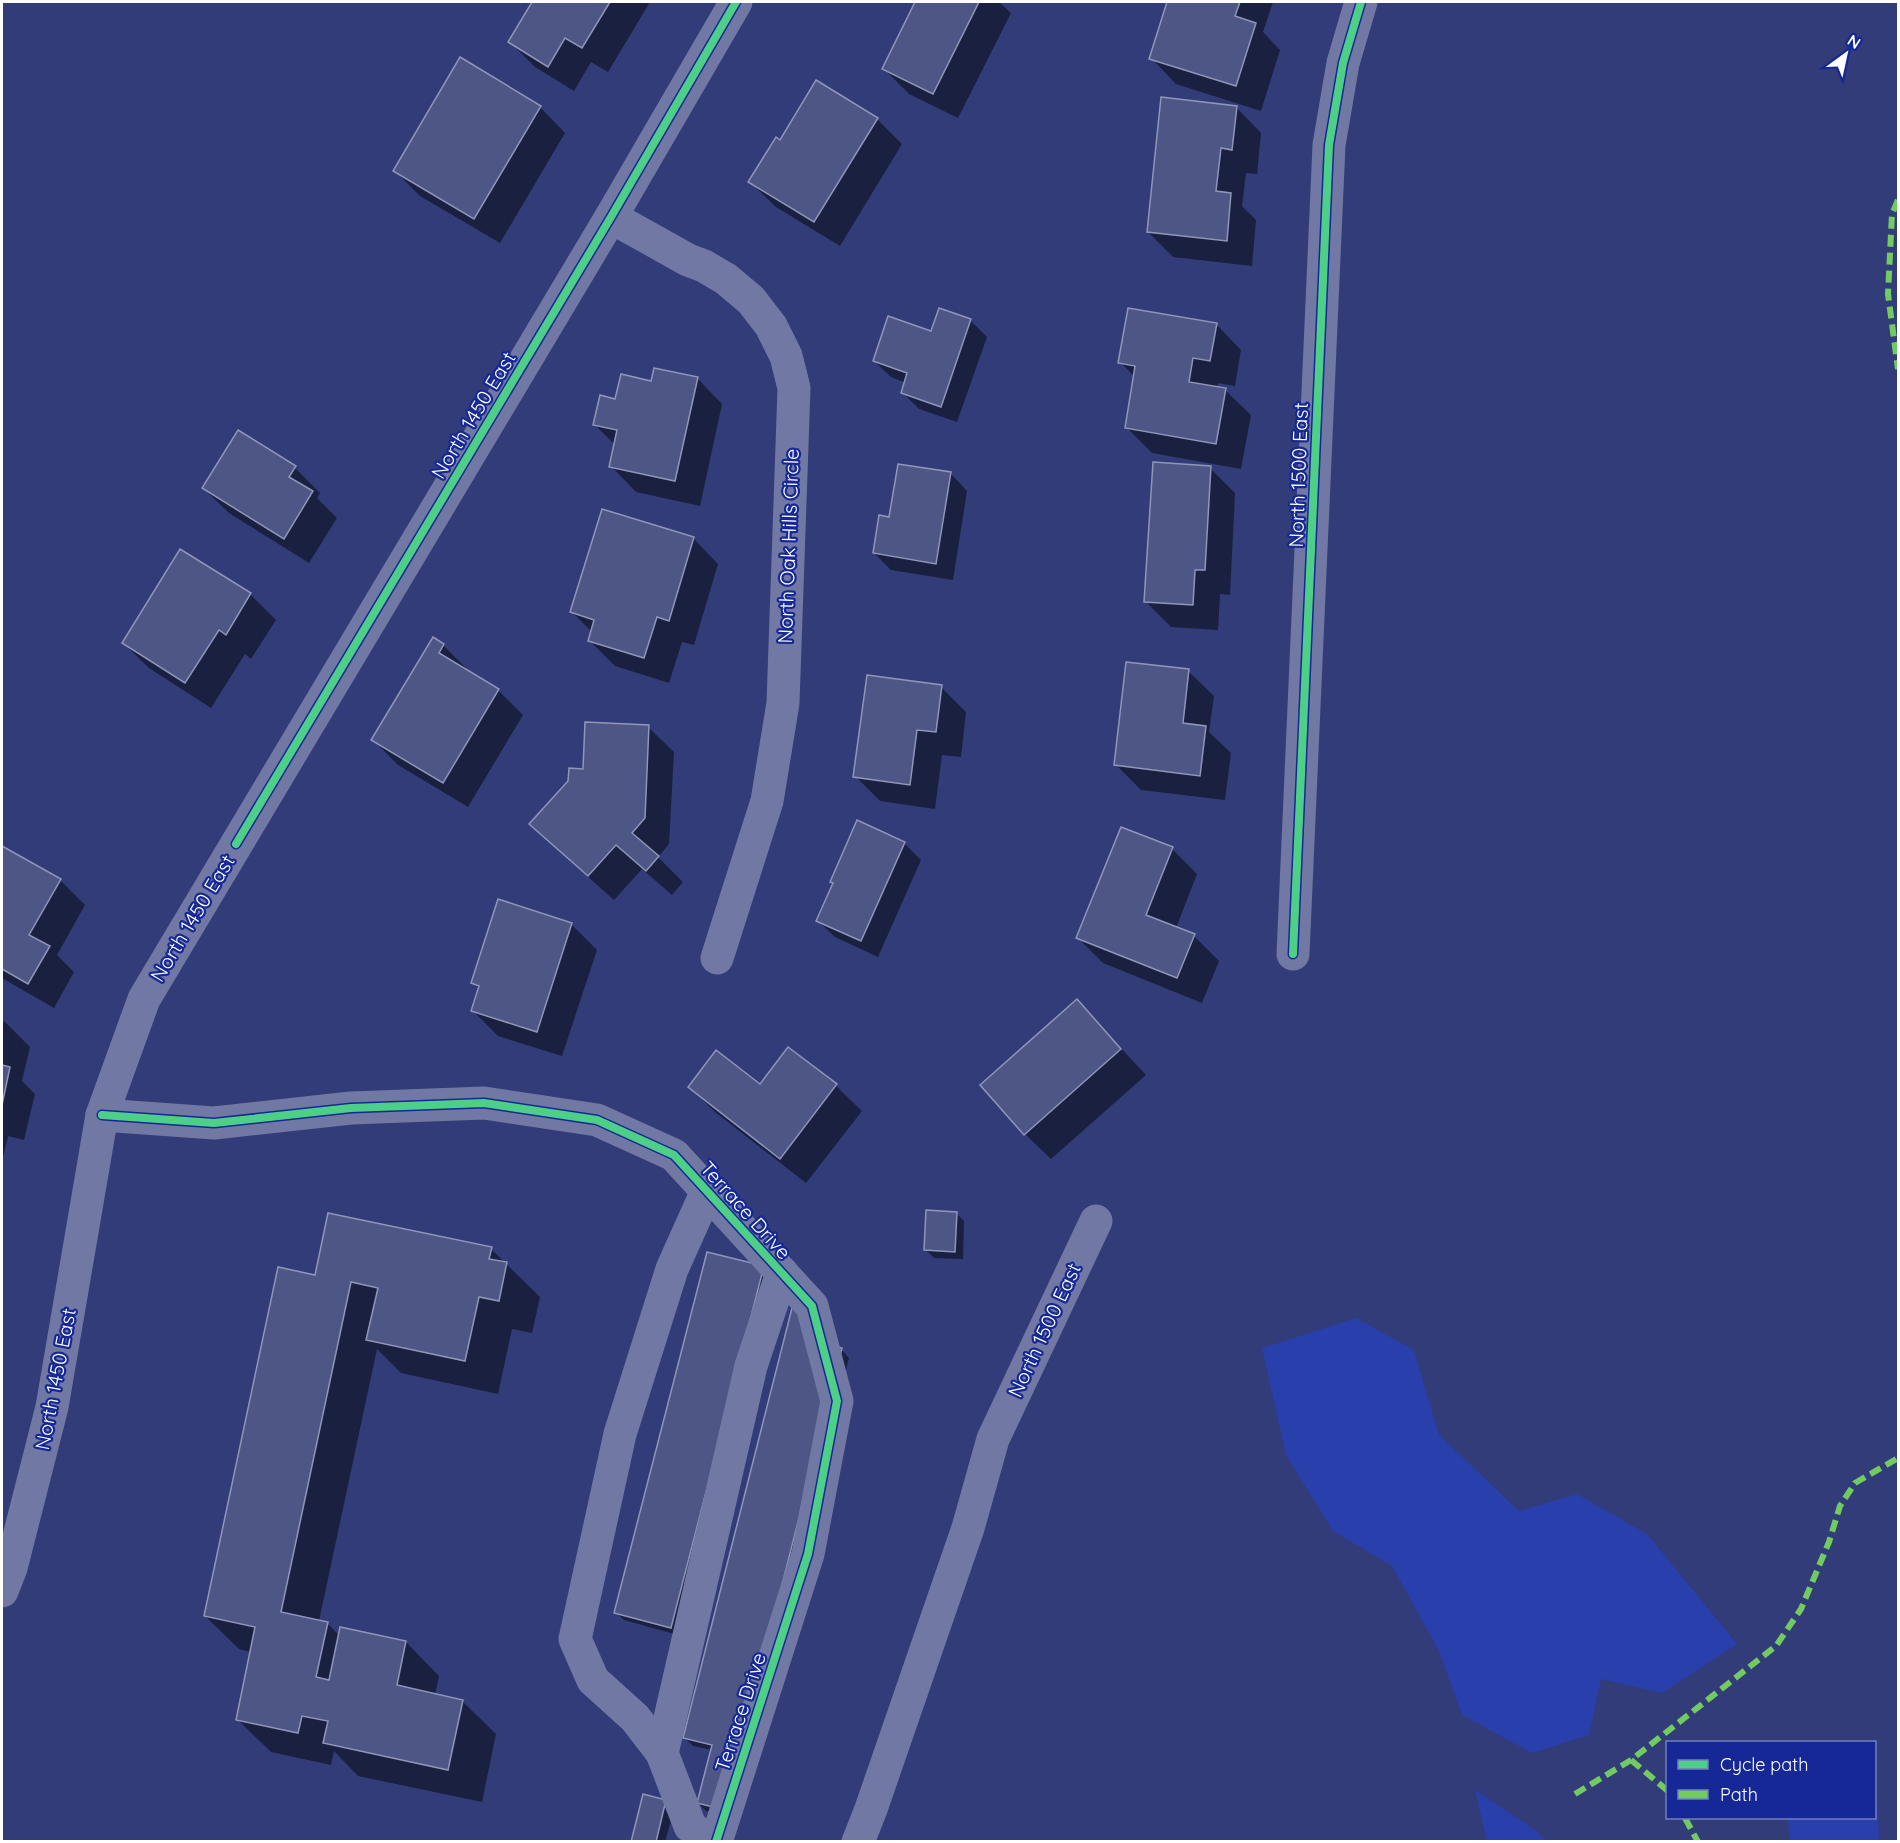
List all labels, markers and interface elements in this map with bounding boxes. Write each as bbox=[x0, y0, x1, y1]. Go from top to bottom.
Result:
north arrow bbox=[1816, 24, 1876, 84]
text: N bbox=[1844, 30, 1865, 53]
street label: North 1450 East bbox=[425, 347, 521, 483]
street label: North 1500 East bbox=[1283, 402, 1313, 548]
street label: North Oak Hills Circle bbox=[772, 448, 804, 644]
street label: North 1450 East bbox=[144, 850, 240, 986]
street label: Terrace Drive bbox=[695, 1156, 797, 1264]
street label: North 1500 East bbox=[1002, 1259, 1086, 1401]
street label: North 1450 East bbox=[29, 1306, 81, 1452]
street label: Terrace Drive bbox=[709, 1649, 771, 1775]
legend bbox=[1666, 1741, 1876, 1819]
text: Cycle path bbox=[1720, 1753, 1808, 1776]
text: Path bbox=[1720, 1783, 1758, 1806]

